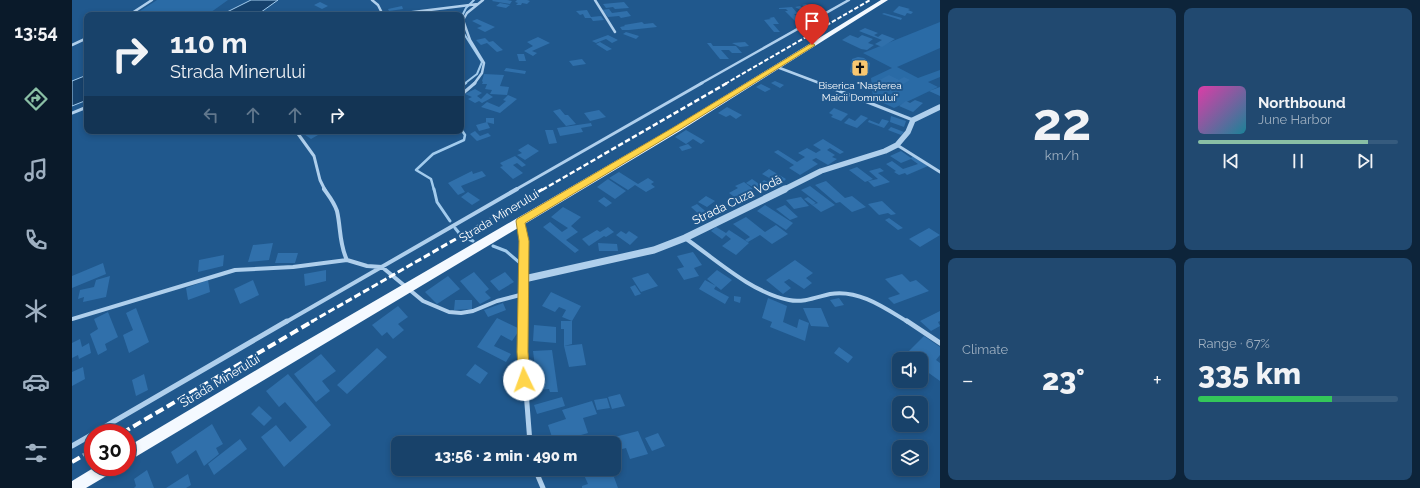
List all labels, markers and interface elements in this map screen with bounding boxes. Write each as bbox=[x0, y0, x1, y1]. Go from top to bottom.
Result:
pin bbox=[795, 4, 829, 45]
icon: arrive bbox=[801, 10, 823, 32]
text: 13:54 bbox=[14, 21, 58, 42]
text: 110 m bbox=[170, 27, 248, 60]
icon: right bbox=[104, 28, 156, 80]
church icon: Biserica "Nașterea Maicii Domnului" bbox=[850, 58, 870, 78]
text: Strada Minerului bbox=[170, 61, 306, 82]
place label: Biserica "Nașterea Maicii Domnului" bbox=[818, 80, 902, 103]
icon: directions bbox=[22, 85, 50, 113]
text: 22 bbox=[1033, 91, 1091, 152]
text: Northbound bbox=[1258, 94, 1346, 112]
icon: left bbox=[200, 104, 222, 126]
icon: ahead bbox=[242, 104, 264, 126]
icon: ahead bbox=[284, 104, 306, 126]
icon: right bbox=[326, 104, 348, 126]
text: June Harbor bbox=[1258, 112, 1332, 127]
text: km/h bbox=[1045, 148, 1079, 163]
icon: previous bbox=[1220, 150, 1242, 172]
icon: pause bbox=[1287, 150, 1309, 172]
icon: next bbox=[1354, 150, 1376, 172]
icon: music bbox=[22, 156, 50, 184]
street label: Strada Cuza Vodă bbox=[690, 172, 784, 228]
street label: Strada Minerului bbox=[457, 187, 541, 245]
icon: phone bbox=[22, 226, 50, 254]
icon: climate bbox=[22, 297, 50, 325]
text: Range · 67% bbox=[1198, 336, 1270, 351]
text: Climate bbox=[962, 342, 1008, 357]
street label: Strada Minerului bbox=[178, 352, 262, 410]
map controls bbox=[892, 352, 928, 476]
button: sound bbox=[892, 352, 928, 388]
text: 335 km bbox=[1198, 356, 1301, 391]
position arrow bbox=[503, 359, 545, 401]
text: 23° bbox=[1042, 362, 1085, 397]
text: − bbox=[962, 367, 974, 393]
text: + bbox=[1153, 367, 1162, 393]
icon: car bbox=[22, 368, 50, 396]
button: search bbox=[892, 396, 928, 432]
speed limit sign: 30 bbox=[84, 424, 136, 476]
icon: filters bbox=[22, 439, 50, 467]
button: layers bbox=[892, 440, 928, 476]
text: 13:56 · 2 min · 490 m bbox=[435, 447, 577, 465]

